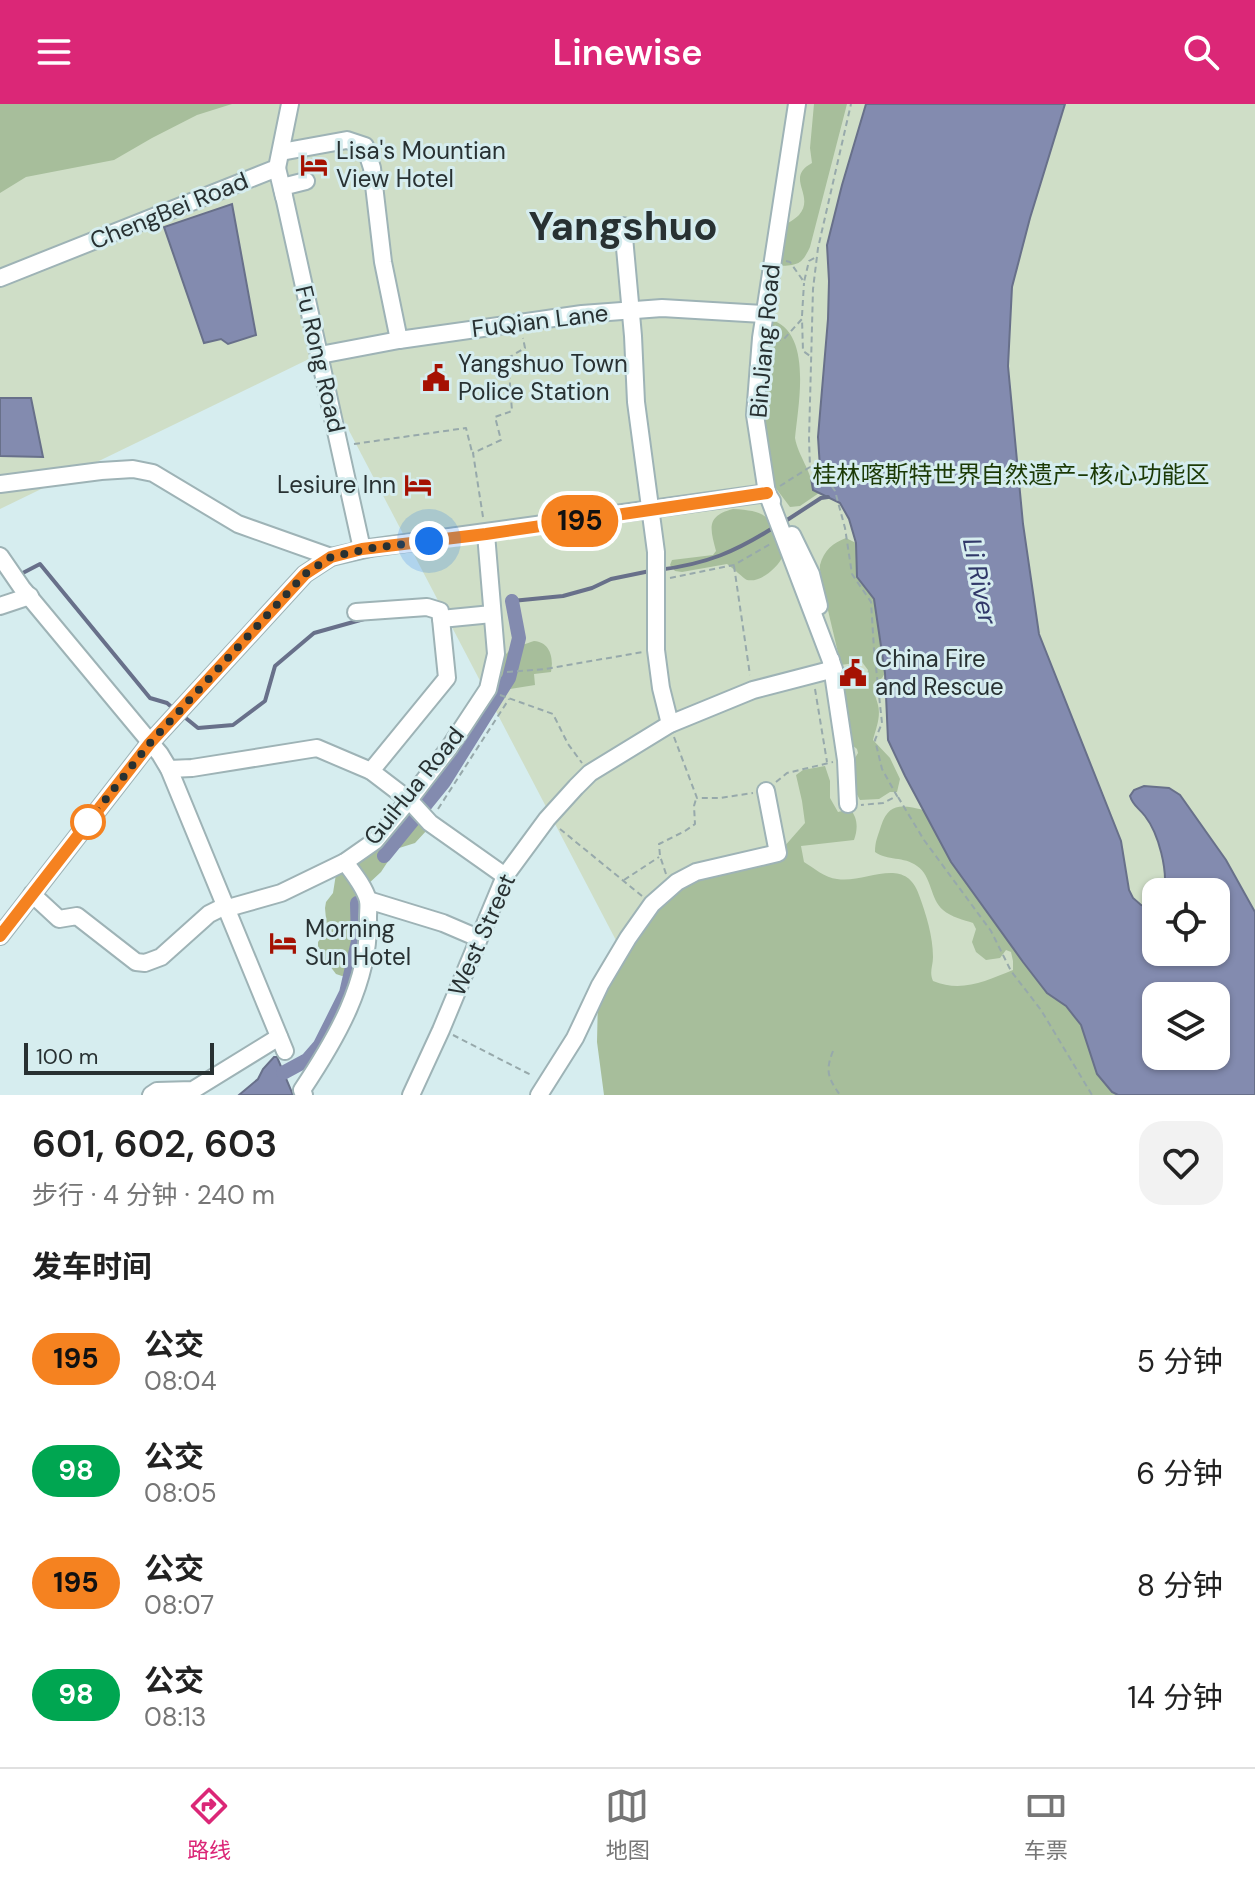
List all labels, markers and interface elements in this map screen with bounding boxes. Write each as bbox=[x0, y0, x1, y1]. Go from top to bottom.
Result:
text: Linewise bbox=[552, 29, 703, 76]
icon: menu bbox=[32, 30, 76, 74]
icon: search bbox=[1179, 30, 1223, 74]
place label: Lisa's Mountian View Hotel bbox=[336, 135, 506, 194]
hotel icon: Lisa's Mountian View Hotel bbox=[299, 150, 329, 180]
street label: ChengBei Road bbox=[85, 165, 252, 256]
district label: Yangshuo bbox=[528, 200, 718, 252]
street label: BinJiang Road bbox=[742, 263, 787, 419]
street label: Fu Rong Road bbox=[288, 282, 352, 436]
street label: FuQian Lane bbox=[470, 297, 610, 344]
place label: Yangshuo Town Police Station bbox=[458, 348, 628, 407]
public building icon: Yangshuo Town Police Station bbox=[421, 363, 451, 393]
park label: 桂林喀斯特世界自然遗产-核心功能区 bbox=[813, 459, 1209, 490]
place label: Lesiure Inn bbox=[277, 469, 396, 500]
hotel icon: Lesiure Inn bbox=[403, 470, 433, 500]
line badge: 195 bbox=[534, 495, 626, 547]
text: 195 bbox=[557, 502, 603, 539]
your location bbox=[409, 521, 449, 561]
water label: Li River bbox=[955, 535, 1005, 628]
place label: China Fire and Rescue bbox=[875, 643, 1004, 702]
public building icon: China Fire and Rescue bbox=[838, 658, 868, 688]
street label: GuiHua Road bbox=[357, 720, 471, 851]
unlabelled marker bbox=[71, 805, 105, 839]
street label: West Street bbox=[441, 869, 522, 1001]
map controls bbox=[1142, 878, 1230, 1070]
button: locate bbox=[1142, 878, 1230, 966]
place label: Morning Sun Hotel bbox=[305, 913, 411, 972]
hotel icon: Morning Sun Hotel bbox=[268, 928, 298, 958]
button: layers bbox=[1142, 982, 1230, 1070]
scale bar bbox=[24, 1039, 214, 1075]
text: 100 m bbox=[36, 1042, 98, 1071]
text: 601, 602, 603 bbox=[32, 1119, 277, 1169]
button: heart bbox=[1139, 1121, 1223, 1205]
text: 步行 · 4 分钟 · 240 m bbox=[32, 1178, 275, 1212]
text: 发车时间 bbox=[32, 1247, 152, 1286]
text: 公交 bbox=[144, 1325, 204, 1364]
text: 195 bbox=[53, 1340, 99, 1377]
text: 5 分钟 bbox=[1137, 1342, 1223, 1381]
text: 08:04 bbox=[144, 1364, 216, 1398]
text: 公交 bbox=[144, 1437, 204, 1476]
text: 98 bbox=[58, 1452, 94, 1489]
text: 6 分钟 bbox=[1136, 1454, 1223, 1493]
text: 08:05 bbox=[144, 1476, 217, 1510]
text: 公交 bbox=[144, 1549, 204, 1588]
text: 195 bbox=[53, 1564, 99, 1601]
text: 8 分钟 bbox=[1137, 1566, 1223, 1605]
text: 08:07 bbox=[144, 1588, 214, 1622]
text: 公交 bbox=[144, 1661, 204, 1700]
text: 98 bbox=[58, 1676, 94, 1713]
text: 14 分钟 bbox=[1127, 1678, 1223, 1717]
text: 08:13 bbox=[144, 1700, 206, 1734]
tab: 路线 bbox=[187, 1784, 231, 1865]
tab: 地图 bbox=[605, 1784, 650, 1865]
tab: 车票 bbox=[1024, 1784, 1068, 1865]

